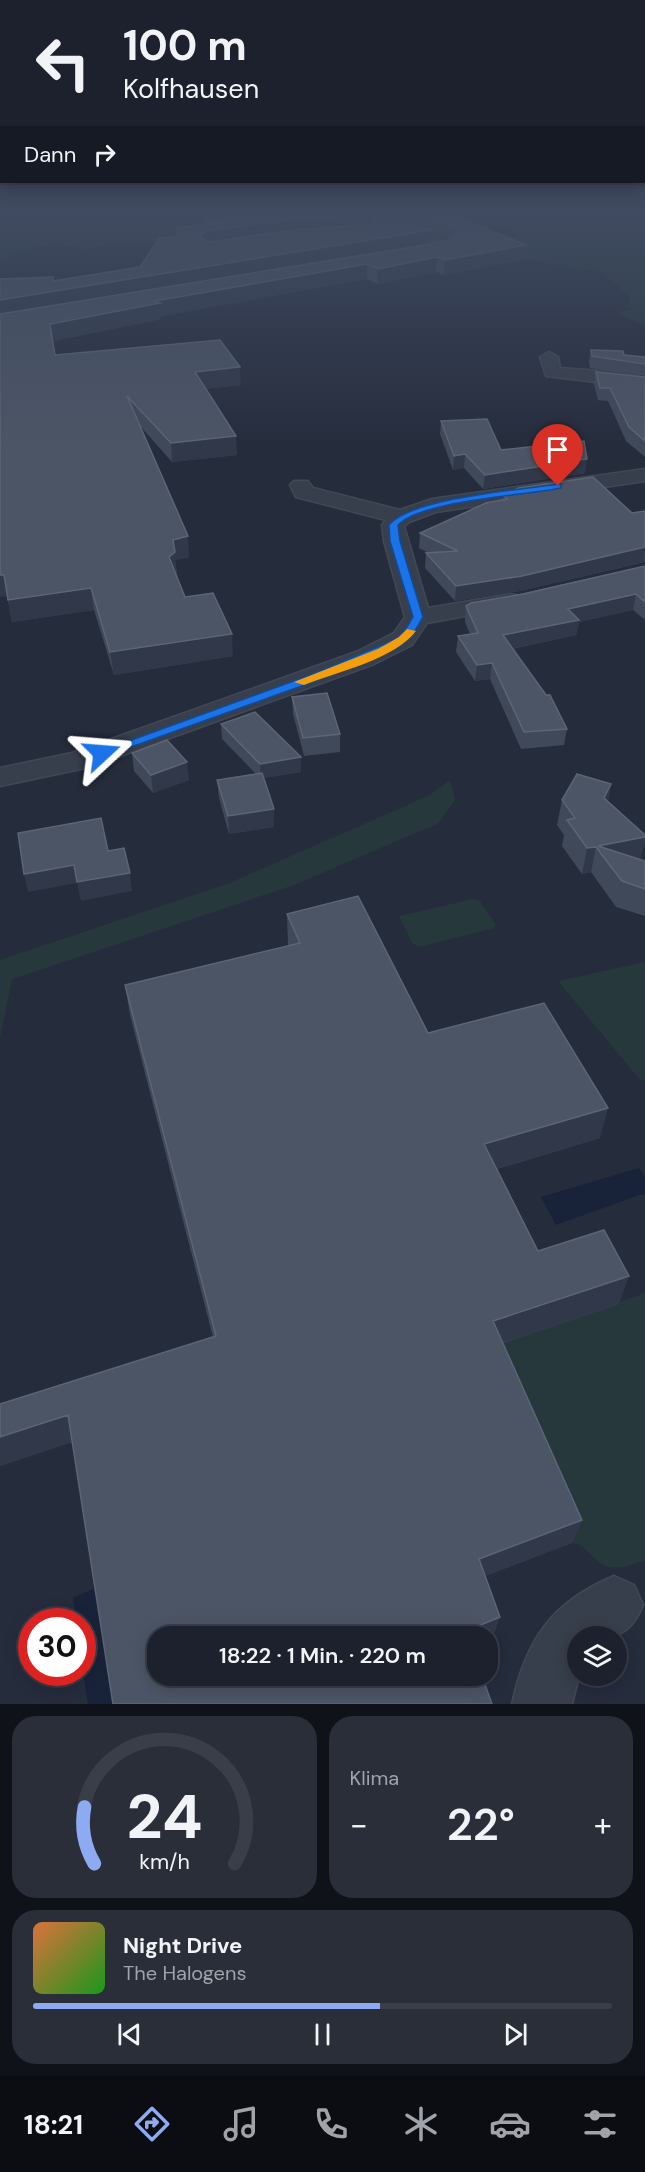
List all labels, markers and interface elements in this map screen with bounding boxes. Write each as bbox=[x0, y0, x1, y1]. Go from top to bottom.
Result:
text: 100 m bbox=[123, 18, 247, 73]
icon: left bbox=[24, 24, 102, 102]
text: Kolfhausen bbox=[123, 71, 259, 106]
icon: right bbox=[88, 138, 121, 171]
text: Dann bbox=[24, 140, 76, 169]
pin bbox=[532, 424, 583, 486]
icon: arrive bbox=[541, 433, 574, 466]
position arrow bbox=[70, 721, 134, 785]
speed limit sign: 30 bbox=[18, 1608, 96, 1686]
map controls bbox=[567, 1626, 627, 1686]
button: layers bbox=[567, 1626, 627, 1686]
text: 18:22 · 1 Min. · 220 m bbox=[219, 1641, 426, 1670]
text: Klima bbox=[350, 1765, 399, 1791]
text: 24 bbox=[126, 1776, 202, 1857]
text: 22° bbox=[447, 1795, 515, 1854]
text: − bbox=[350, 1803, 368, 1846]
text: + bbox=[594, 1803, 612, 1846]
text: km/h bbox=[139, 1848, 190, 1876]
text: Night Drive bbox=[123, 1931, 242, 1960]
text: The Halogens bbox=[123, 1960, 246, 1986]
icon: previous bbox=[113, 2018, 146, 2051]
icon: pause bbox=[306, 2018, 339, 2051]
icon: next bbox=[499, 2018, 532, 2051]
icon: directions bbox=[131, 2103, 173, 2145]
icon: music bbox=[220, 2103, 262, 2145]
icon: phone bbox=[310, 2103, 352, 2145]
icon: climate bbox=[400, 2103, 442, 2145]
icon: car bbox=[489, 2103, 531, 2145]
icon: filters bbox=[579, 2103, 621, 2145]
text: 18:21 bbox=[24, 2107, 83, 2142]

